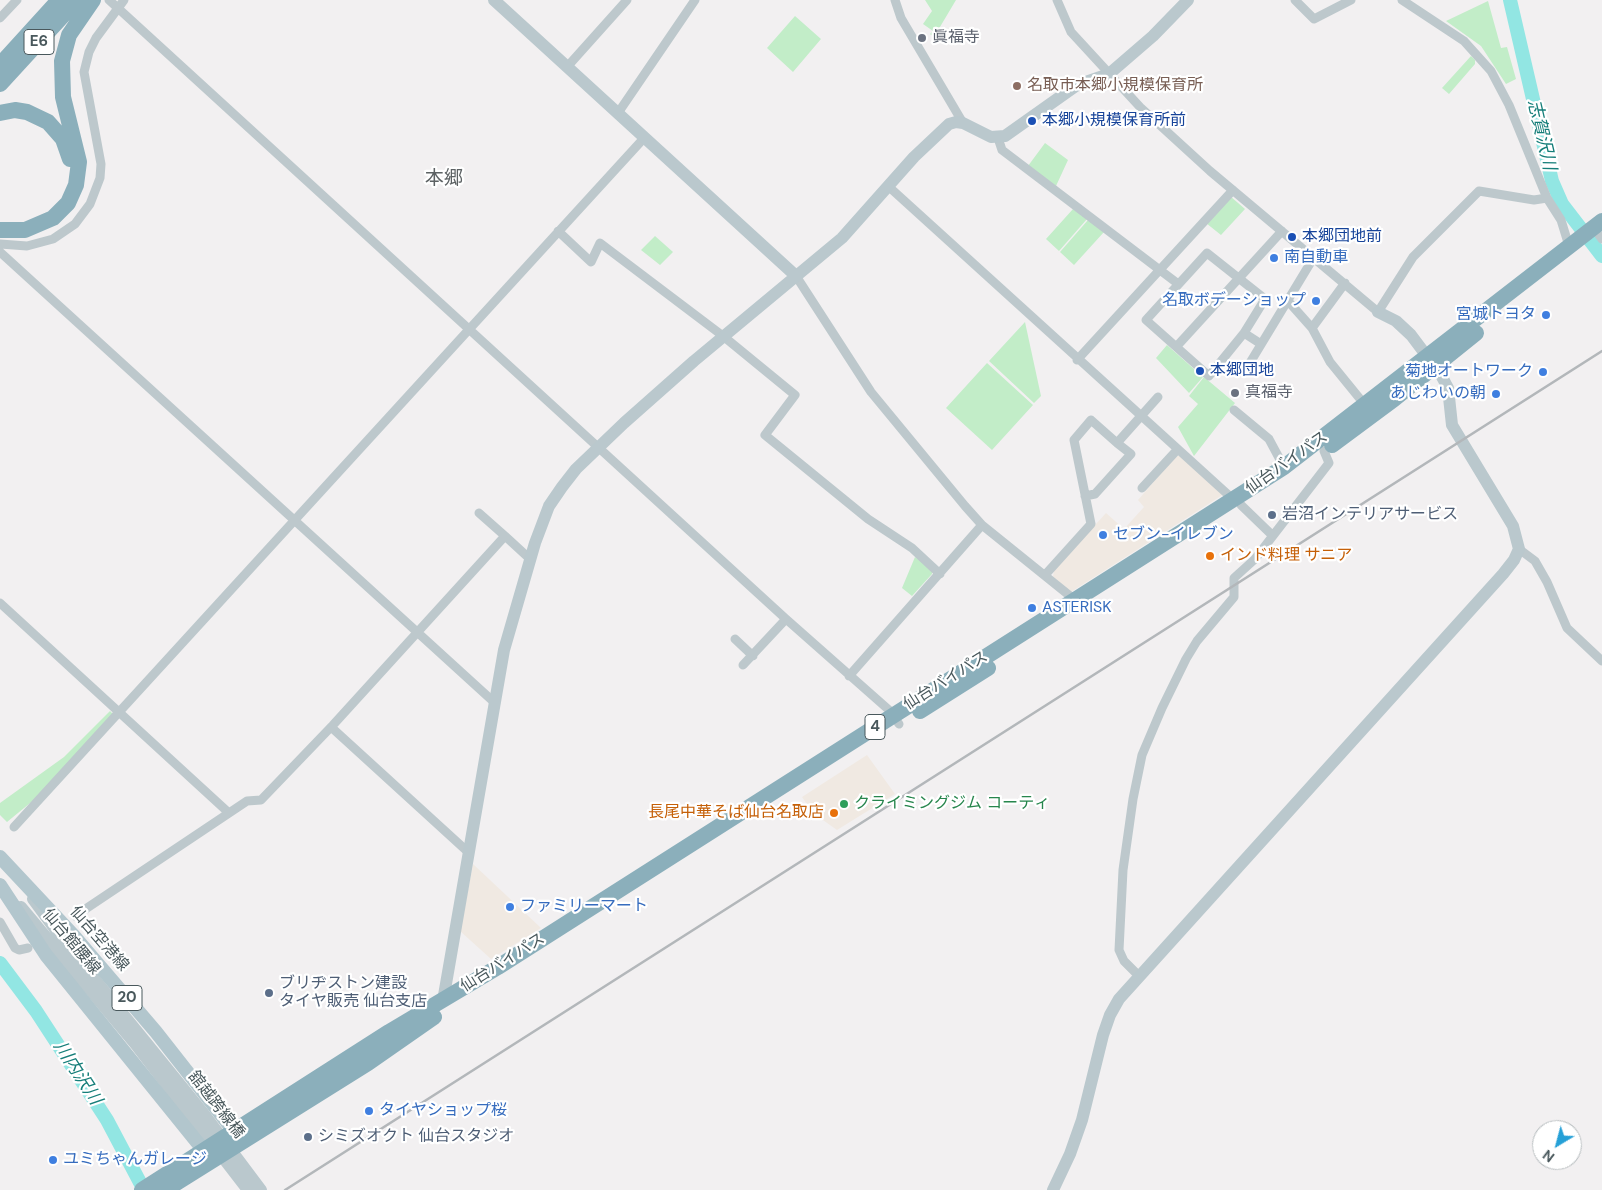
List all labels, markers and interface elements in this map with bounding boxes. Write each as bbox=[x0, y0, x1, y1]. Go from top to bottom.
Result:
place label: 眞福寺 bbox=[932, 28, 980, 48]
road number: E6 bbox=[24, 30, 54, 54]
marker: 眞福寺 bbox=[916, 32, 928, 44]
place label: 名取市本郷小規模保育所 bbox=[1027, 76, 1203, 96]
marker: 名取市本郷小規模保育所 bbox=[1011, 80, 1023, 92]
water label: 志賀沢川 bbox=[1522, 97, 1560, 173]
place label: 本郷小規模保育所前 bbox=[1042, 111, 1186, 131]
marker: 本郷小規模保育所前 bbox=[1026, 115, 1038, 127]
district label: 本郷 bbox=[425, 168, 463, 190]
place label: 本郷団地前 bbox=[1302, 227, 1382, 247]
marker: 本郷団地前 bbox=[1286, 231, 1298, 243]
place label: 南自動車 bbox=[1284, 248, 1348, 268]
marker: 南自動車 bbox=[1268, 252, 1280, 264]
place label: 名取ボデーショップ bbox=[1162, 291, 1306, 311]
marker: 名取ボデーショップ bbox=[1310, 295, 1322, 307]
place label: 宮城トヨタ bbox=[1456, 305, 1536, 325]
marker: 宮城トヨタ bbox=[1540, 309, 1552, 321]
place label: 本郷団地 bbox=[1210, 361, 1274, 381]
place label: 菊地オートワーク bbox=[1405, 362, 1533, 382]
marker: 本郷団地 bbox=[1194, 365, 1206, 377]
marker: 菊地オートワーク bbox=[1537, 366, 1549, 378]
place label: 真福寺 bbox=[1245, 383, 1293, 403]
place label: あじわいの朝 bbox=[1390, 384, 1486, 404]
marker: 真福寺 bbox=[1229, 387, 1241, 399]
marker: あじわいの朝 bbox=[1490, 388, 1502, 400]
street label: 仙台バイパス bbox=[1242, 428, 1332, 498]
place label: 岩沼インテリアサービス bbox=[1282, 505, 1458, 525]
marker: 岩沼インテリアサービス bbox=[1266, 509, 1278, 521]
place label: セブン-イレブン bbox=[1113, 525, 1234, 545]
marker: セブン-イレブン bbox=[1097, 529, 1109, 541]
place label: インド料理 サニア bbox=[1220, 546, 1352, 566]
marker: インド料理 サニア bbox=[1204, 550, 1216, 562]
place label: ASTERISK bbox=[1042, 598, 1112, 618]
marker: ASTERISK bbox=[1026, 602, 1038, 614]
street label: 仙台バイパス bbox=[900, 647, 992, 715]
road number: 4 bbox=[865, 714, 885, 740]
place label: クライミングジム コーティ bbox=[854, 794, 1050, 814]
marker: クライミングジム コーティ bbox=[838, 798, 850, 810]
place label: 長尾中華そば仙台名取店 bbox=[648, 803, 824, 823]
marker: 長尾中華そば仙台名取店 bbox=[828, 807, 840, 819]
place label: ファミリーマート bbox=[520, 897, 648, 917]
marker: ファミリーマート bbox=[504, 901, 516, 913]
street label: 仙台空港線 bbox=[66, 903, 132, 975]
street label: 仙台館腰線 bbox=[38, 905, 104, 979]
street label: 仙台バイパス bbox=[457, 929, 549, 997]
place label: ブリヂストン建設 タイヤ販売 仙台支店 bbox=[279, 974, 427, 1012]
road number: 20 bbox=[112, 986, 142, 1010]
marker: ブリヂストン建設 タイヤ販売 仙台支店 bbox=[263, 987, 275, 999]
water label: 川内沢川 bbox=[48, 1037, 106, 1109]
street label: 舘越跨線橋 bbox=[184, 1068, 248, 1142]
place label: タイヤショップ桜 bbox=[379, 1101, 507, 1121]
marker: タイヤショップ桜 bbox=[363, 1105, 375, 1117]
north arrow bbox=[1532, 1120, 1582, 1170]
place label: シミズオクト 仙台スタジオ bbox=[318, 1127, 514, 1147]
marker: シミズオクト 仙台スタジオ bbox=[302, 1131, 314, 1143]
text: N bbox=[1539, 1146, 1558, 1166]
place label: ユミちゃんガレージ bbox=[63, 1150, 207, 1170]
marker: ユミちゃんガレージ bbox=[47, 1154, 59, 1166]

